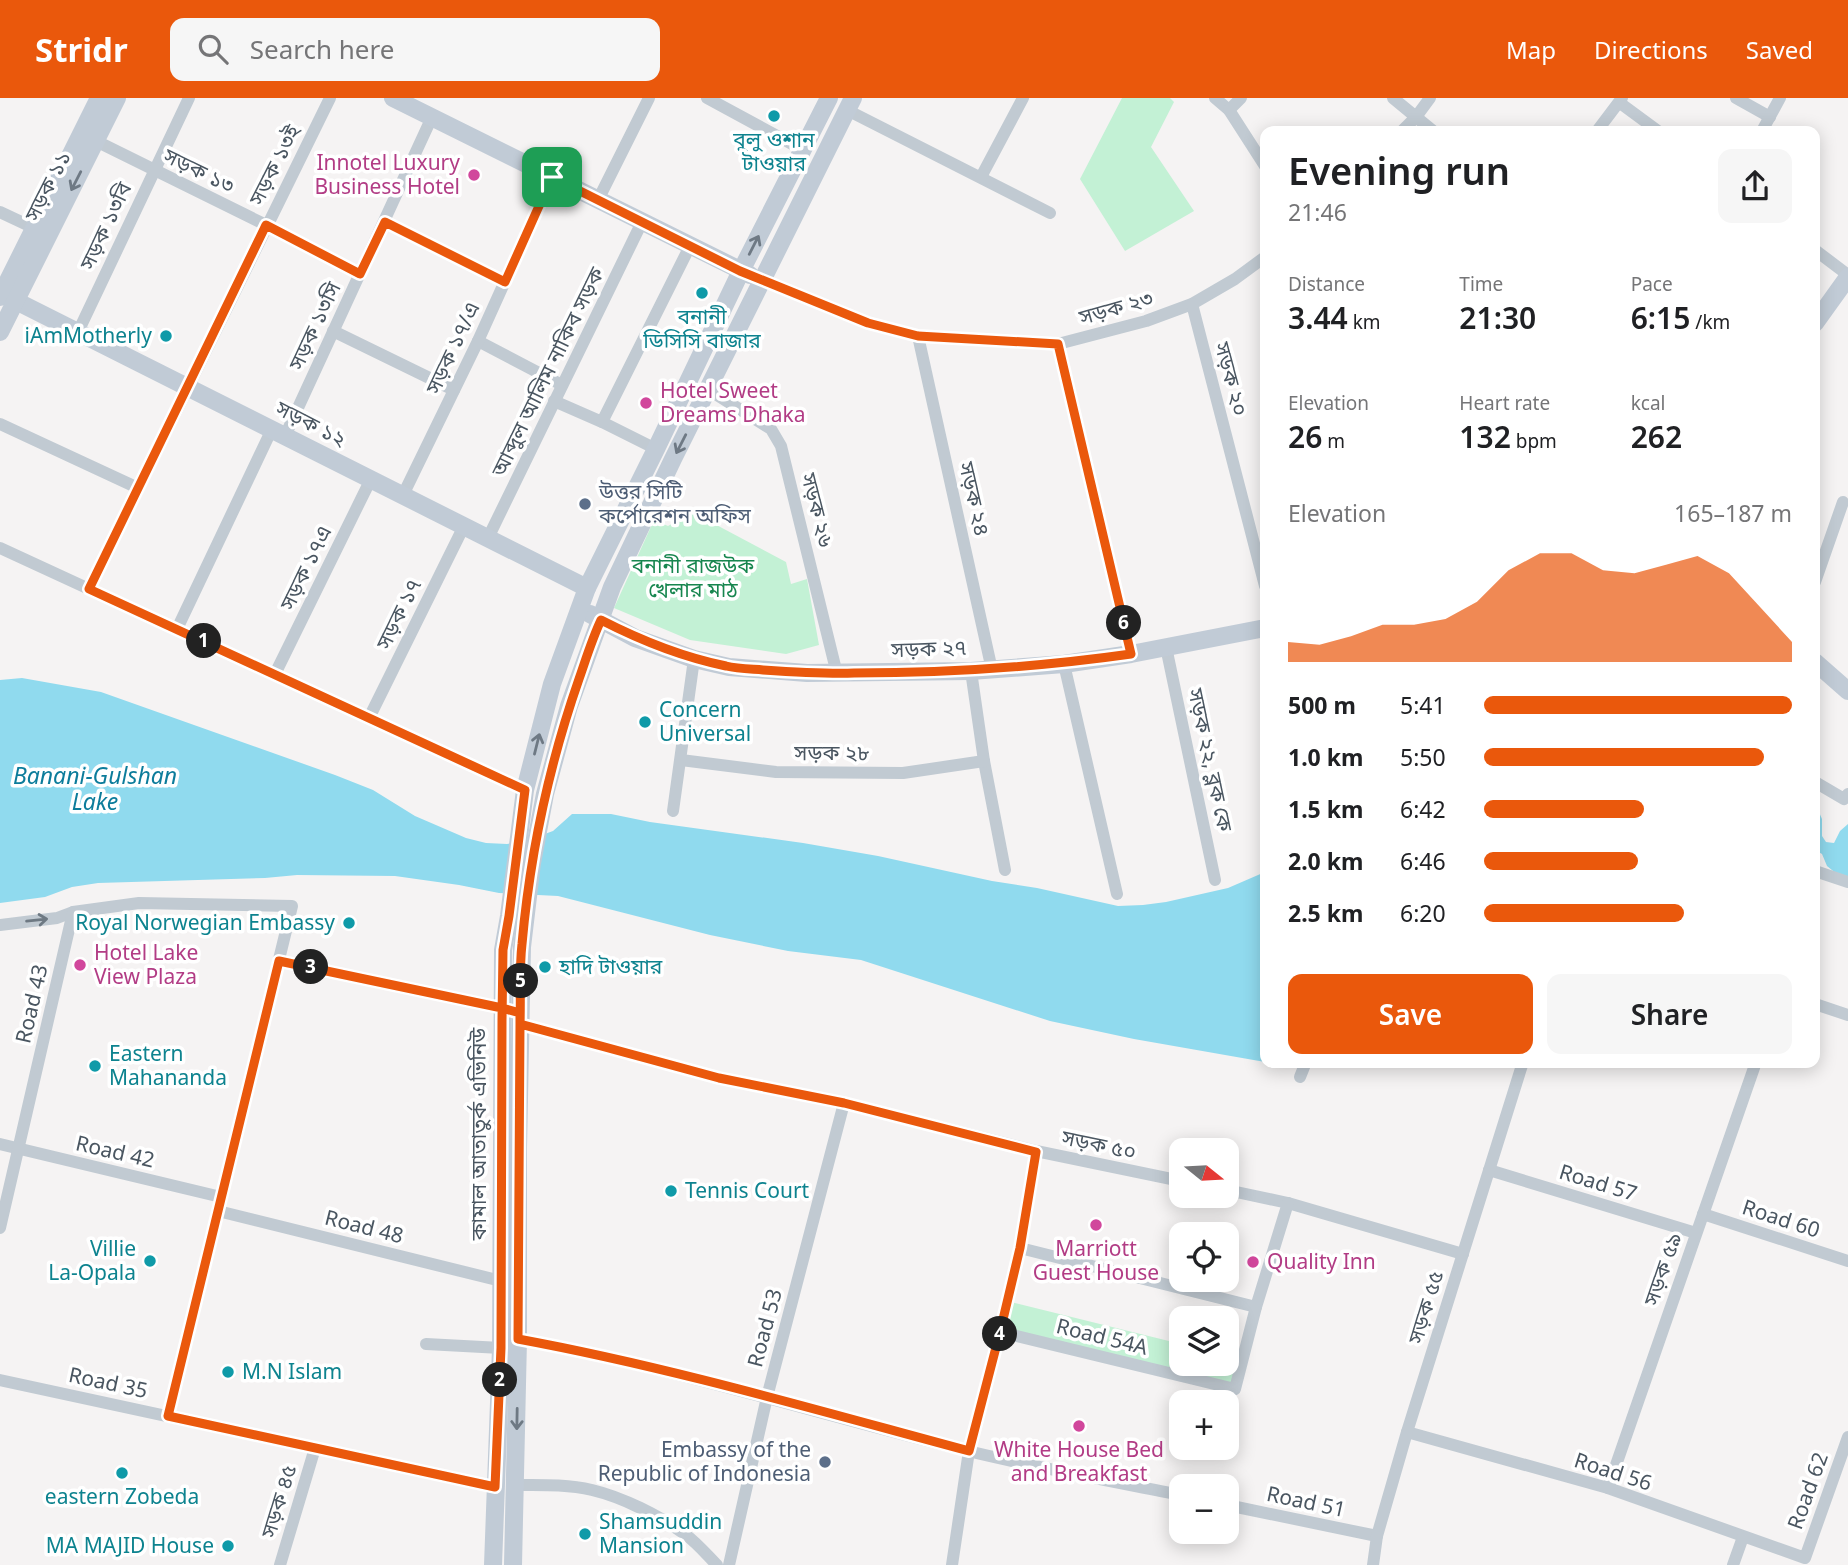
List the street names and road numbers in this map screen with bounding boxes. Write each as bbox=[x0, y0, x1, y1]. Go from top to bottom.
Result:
street label: সড়ক ১৩ই bbox=[242, 119, 307, 210]
street label: সড়ক ১৩ bbox=[159, 141, 239, 199]
street label: সড়ক ১১ bbox=[17, 146, 77, 226]
street label: সড়ক ১৩বি bbox=[72, 177, 138, 275]
street label: আব্দুল আলিম নাকিব সড়ক bbox=[484, 261, 610, 482]
street label: সড়ক ১৩সি bbox=[281, 276, 347, 375]
street label: সড়ক ২৩ bbox=[1075, 283, 1156, 331]
street label: সড়ক ১৭/এ bbox=[418, 297, 486, 399]
street label: সড়ক ২০ bbox=[1208, 338, 1255, 419]
street label: সড়ক ১২ bbox=[271, 393, 352, 453]
street label: সড়ক ২৪ bbox=[953, 458, 997, 539]
street label: সড়ক ২৬ bbox=[795, 469, 841, 550]
street label: সড়ক ১৭এ bbox=[272, 521, 338, 615]
street label: সড়ক ১৭ bbox=[369, 574, 427, 654]
street label: সড়ক ২৭ bbox=[890, 633, 967, 663]
street label: সড়ক ২২, ব্লক কে bbox=[1182, 685, 1240, 835]
street label: সড়ক ২৮ bbox=[793, 738, 870, 766]
street label: Road 43 bbox=[8, 962, 54, 1046]
street label: কামাল আতাতুর্ক এভিনিউ bbox=[464, 1027, 492, 1241]
street label: সড়ক ৫০ bbox=[1058, 1122, 1139, 1166]
street label: Road 42 bbox=[73, 1128, 157, 1174]
street label: Road 57 bbox=[1556, 1157, 1641, 1207]
street label: Road 60 bbox=[1739, 1192, 1824, 1244]
street label: Road 48 bbox=[322, 1203, 406, 1249]
street label: সড়ক ৫৯ bbox=[1636, 1229, 1688, 1310]
street label: সড়ক ৫৫ bbox=[1400, 1267, 1449, 1348]
street label: Road 53 bbox=[740, 1286, 788, 1370]
street label: Road 54A bbox=[1054, 1311, 1151, 1361]
street label: Road 35 bbox=[66, 1360, 150, 1404]
street label: Road 56 bbox=[1571, 1445, 1656, 1497]
street label: Road 62 bbox=[1780, 1448, 1834, 1533]
street label: সড়ক ৪৫ bbox=[253, 1461, 302, 1542]
street label: Road 51 bbox=[1264, 1479, 1348, 1523]

